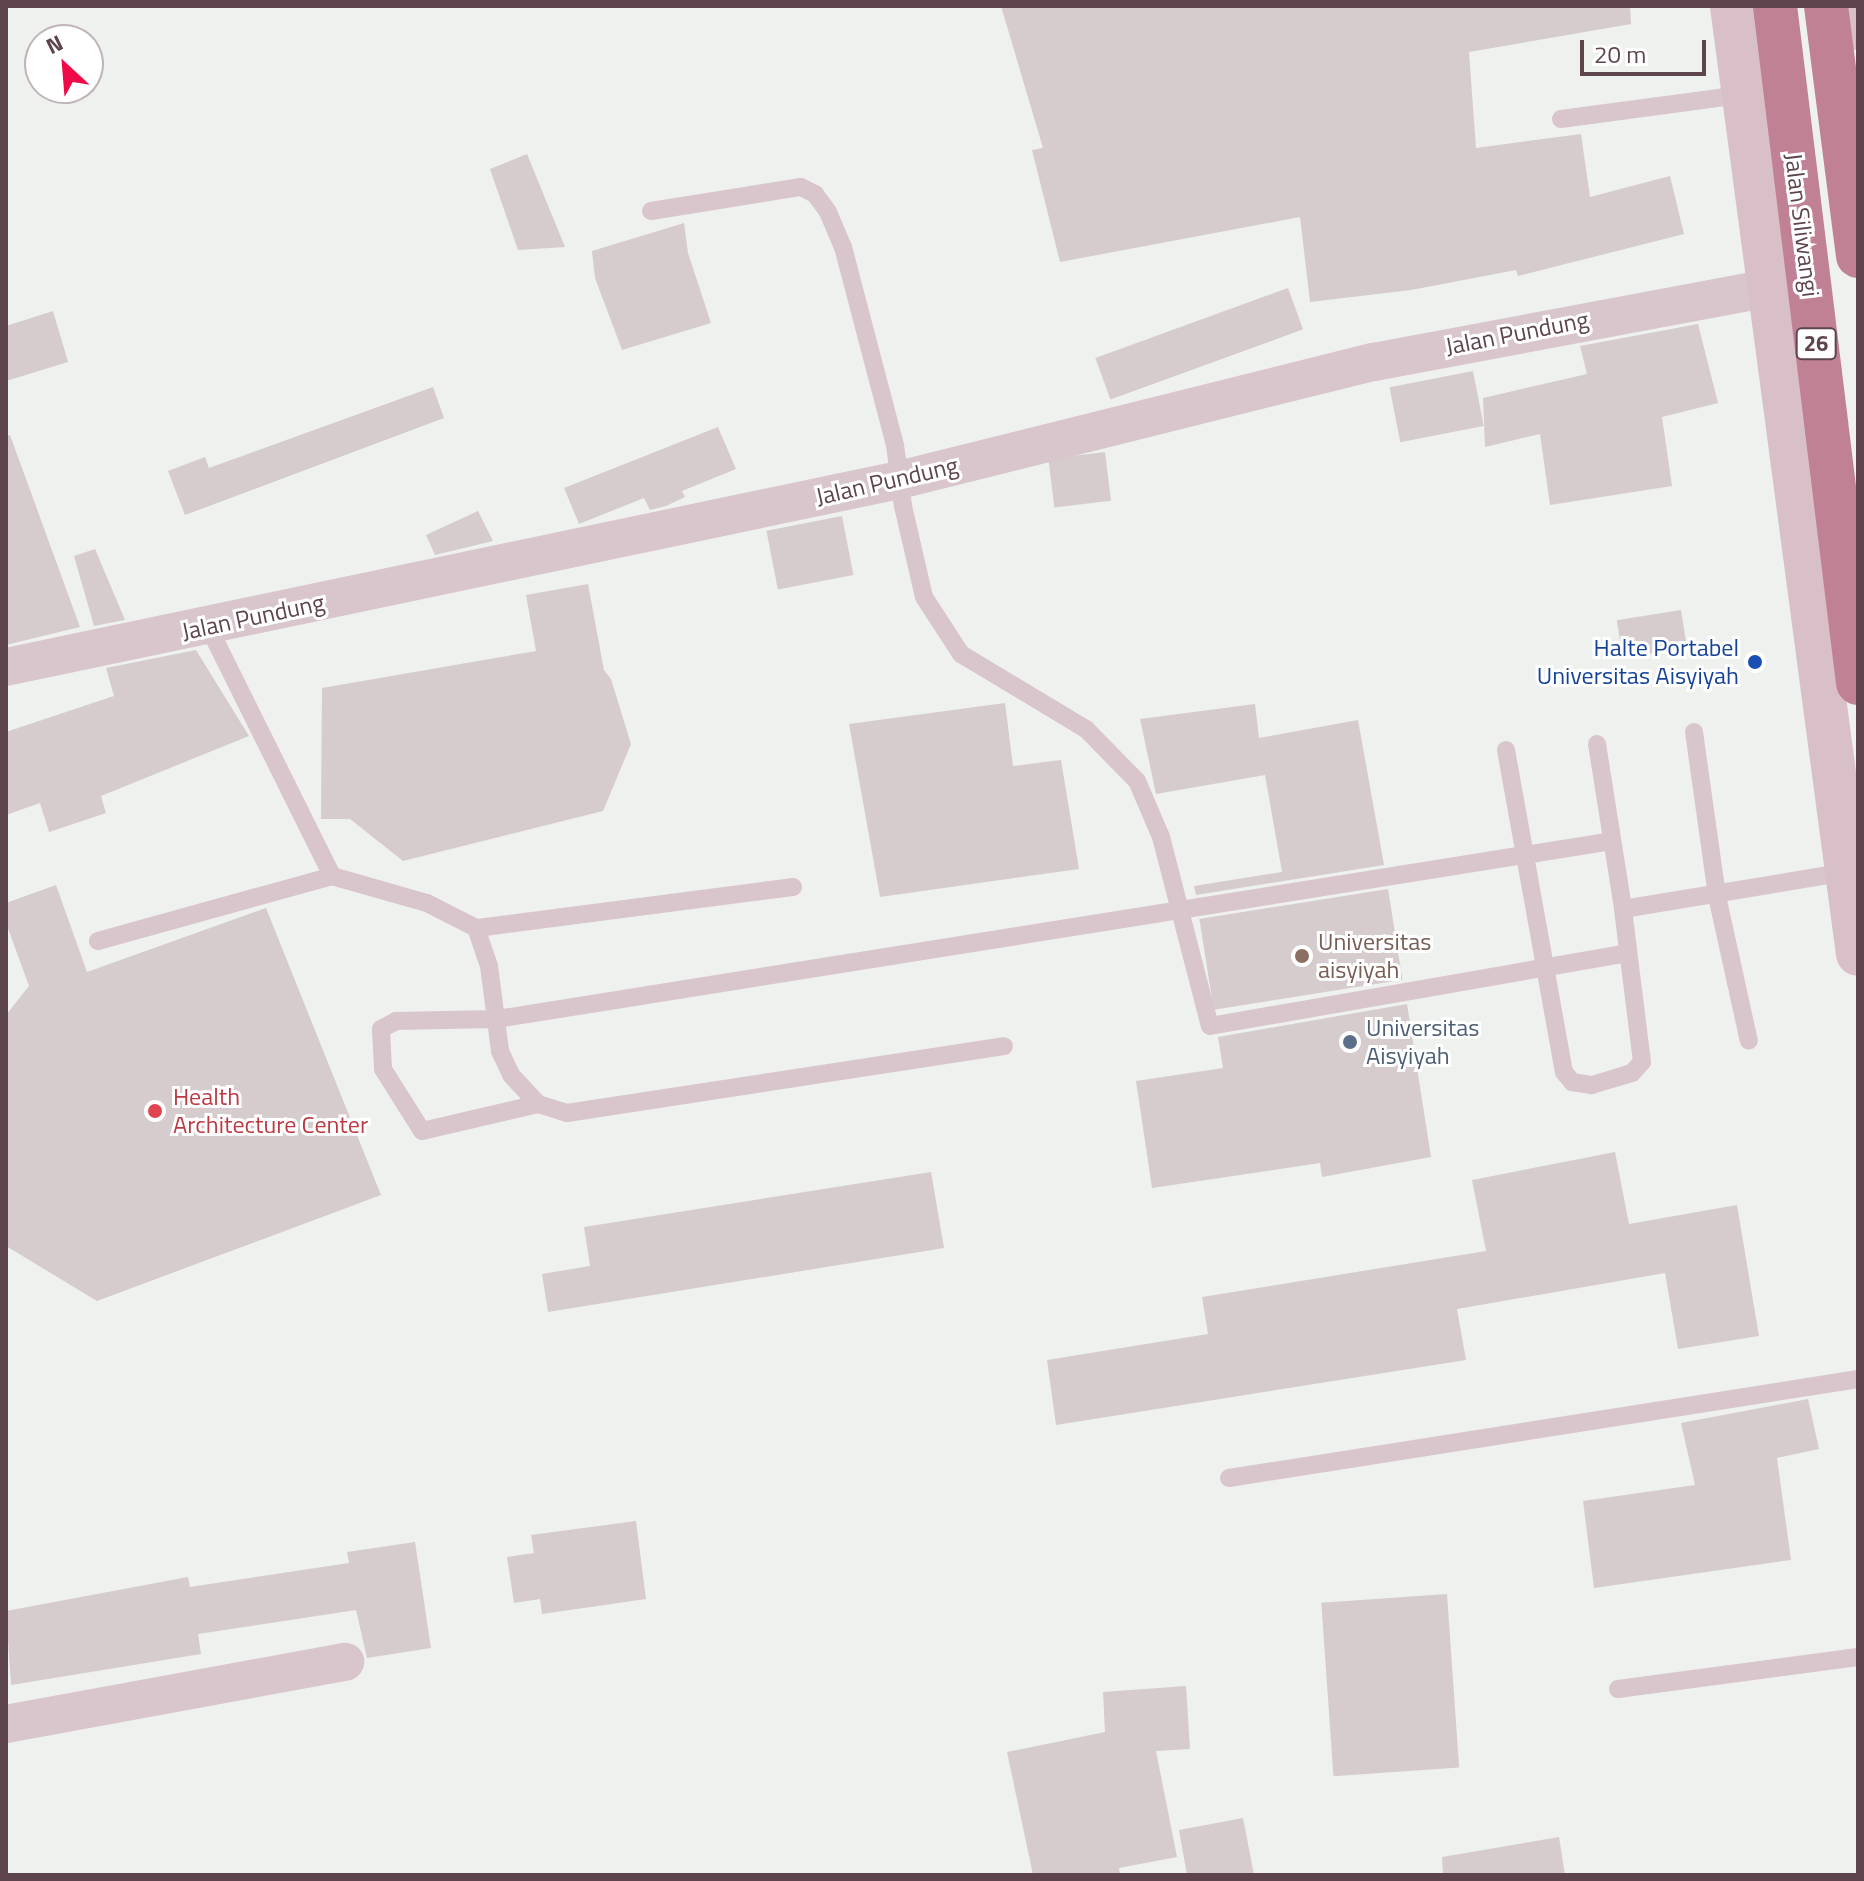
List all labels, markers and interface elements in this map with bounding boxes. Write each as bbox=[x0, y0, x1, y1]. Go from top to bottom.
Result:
north arrow bbox=[24, 24, 104, 104]
scale bar bbox=[1584, 24, 1710, 74]
text: N bbox=[40, 26, 69, 63]
text: 20 m bbox=[1594, 36, 1646, 72]
street label: Jalan Siliwangi bbox=[1779, 152, 1825, 298]
street label: Jalan Pundung bbox=[1443, 305, 1591, 361]
road number: 26 bbox=[1794, 326, 1838, 362]
street label: Jalan Pundung bbox=[813, 451, 961, 511]
street label: Jalan Pundung bbox=[179, 588, 327, 646]
place label: Halte Portabel Universitas Aisyiyah bbox=[1537, 634, 1739, 690]
marker: Halte Portabel Universitas Aisyiyah bbox=[1746, 653, 1764, 671]
place label: Universitas aisyiyah bbox=[1318, 928, 1431, 984]
marker: Universitas aisyiyah bbox=[1293, 947, 1311, 965]
place label: Universitas Aisyiyah bbox=[1366, 1014, 1479, 1070]
marker: Universitas Aisyiyah bbox=[1341, 1033, 1359, 1051]
place label: Health Architecture Center bbox=[173, 1083, 368, 1139]
marker: Health Architecture Center bbox=[144, 1100, 166, 1122]

